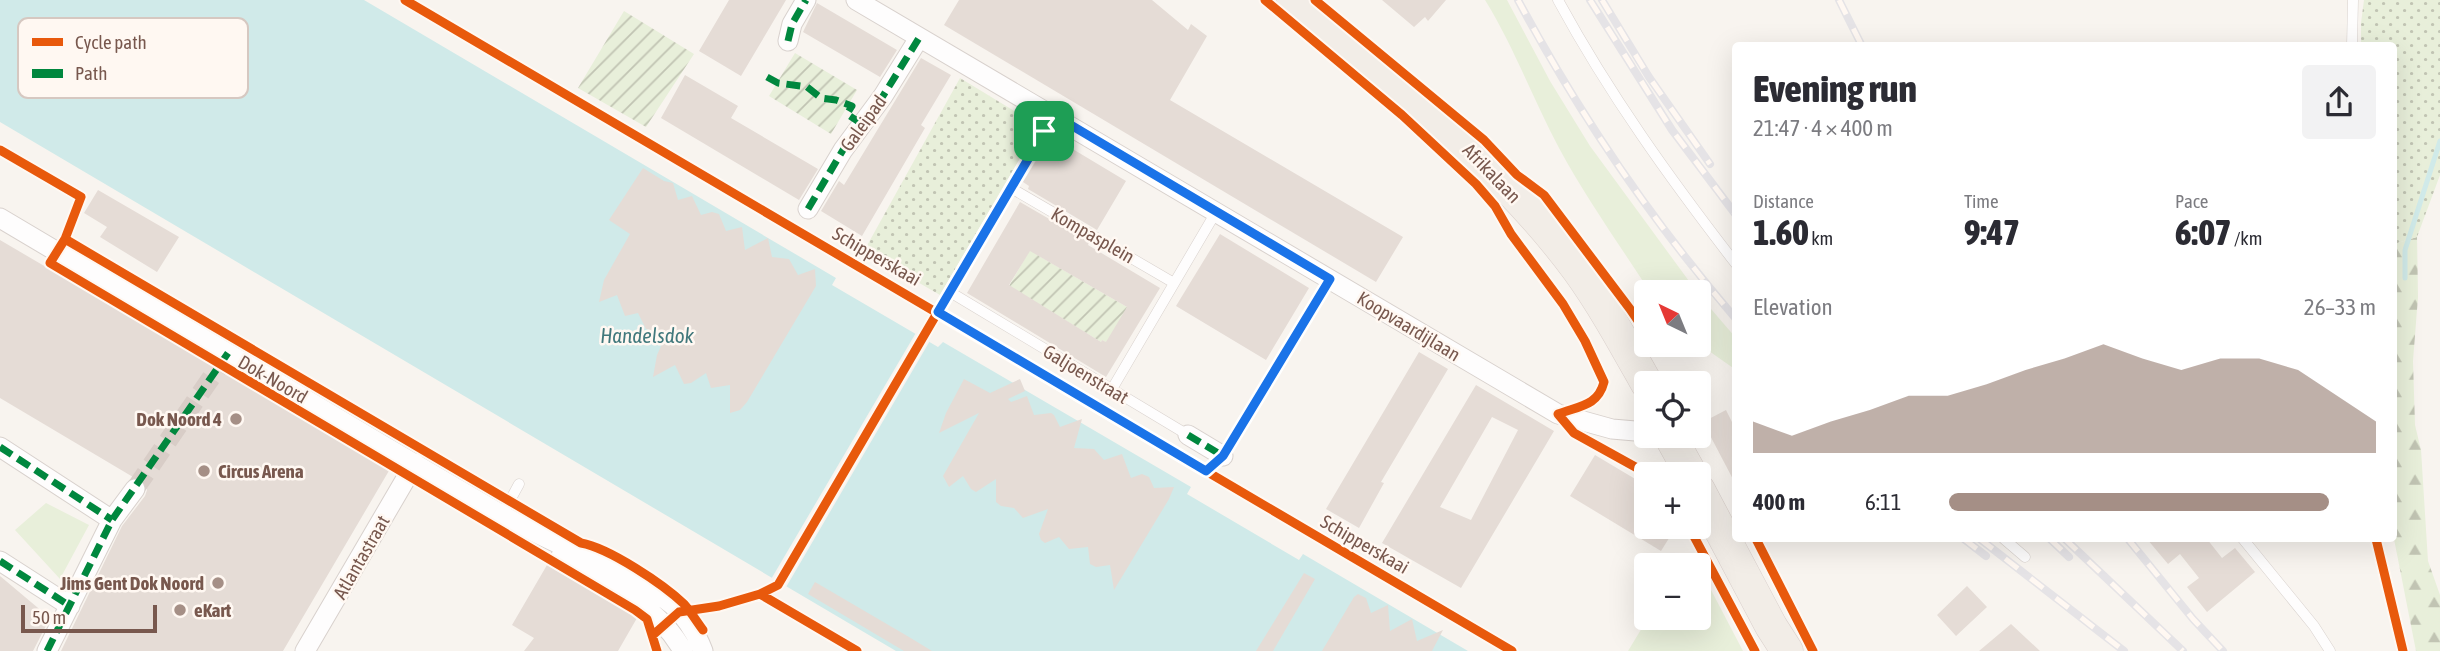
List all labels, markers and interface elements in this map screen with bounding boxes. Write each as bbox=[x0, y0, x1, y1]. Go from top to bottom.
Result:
legend bbox=[18, 18, 248, 98]
text: Cycle path bbox=[75, 31, 147, 53]
text: Path bbox=[75, 62, 107, 84]
button: share bbox=[2302, 65, 2376, 139]
text: Evening run bbox=[1753, 67, 1917, 110]
street label: Galeipad bbox=[835, 91, 891, 155]
pin bbox=[1014, 101, 1074, 161]
icon: arrive bbox=[1025, 112, 1063, 150]
text: 21:47 · 4 × 400 m bbox=[1753, 115, 1893, 141]
street label: Afrikalaan bbox=[1459, 139, 1525, 207]
text: Distance bbox=[1753, 190, 1814, 212]
text: Time bbox=[1964, 190, 1999, 212]
text: Pace bbox=[2175, 190, 2208, 212]
street label: Kompasplein bbox=[1048, 202, 1138, 268]
text: 1.60 bbox=[1753, 212, 1809, 252]
text: 9:47 bbox=[1964, 212, 2020, 252]
text: 6:07 bbox=[2175, 212, 2231, 252]
street label: Schipperskaai bbox=[829, 222, 925, 290]
text: km bbox=[1809, 227, 1833, 249]
text: /km bbox=[2231, 227, 2262, 249]
north arrow bbox=[1634, 280, 1712, 357]
map controls bbox=[1634, 280, 1711, 630]
street label: Koopvaardijlaan bbox=[1354, 287, 1464, 365]
text: Elevation bbox=[1753, 294, 1833, 320]
text: 26–33 m bbox=[2304, 294, 2376, 320]
water label: Handelsdok bbox=[600, 323, 695, 347]
street label: Galjoenstraat bbox=[1039, 340, 1133, 408]
street label: Dok-Noord bbox=[234, 350, 312, 408]
button: locate bbox=[1634, 371, 1711, 448]
place label: Dok Noord 4 bbox=[136, 408, 222, 430]
marker: Dok Noord 4 bbox=[228, 411, 244, 427]
place label: Circus Arena bbox=[218, 460, 304, 482]
button: + bbox=[1634, 462, 1711, 539]
marker: Circus Arena bbox=[196, 463, 212, 479]
text: 400 m bbox=[1753, 489, 1805, 515]
text: 6:11 bbox=[1865, 489, 1902, 515]
street label: Schipperskaai bbox=[1317, 510, 1413, 578]
street label: Atlantastraat bbox=[328, 511, 394, 603]
button: − bbox=[1634, 553, 1711, 630]
place label: Jims Gent Dok Noord bbox=[59, 572, 204, 594]
marker: Jims Gent Dok Noord bbox=[210, 575, 226, 591]
place label: eKart bbox=[194, 599, 232, 621]
scale bar bbox=[21, 602, 158, 634]
marker: eKart bbox=[172, 602, 188, 618]
text: 50 m bbox=[32, 606, 66, 628]

